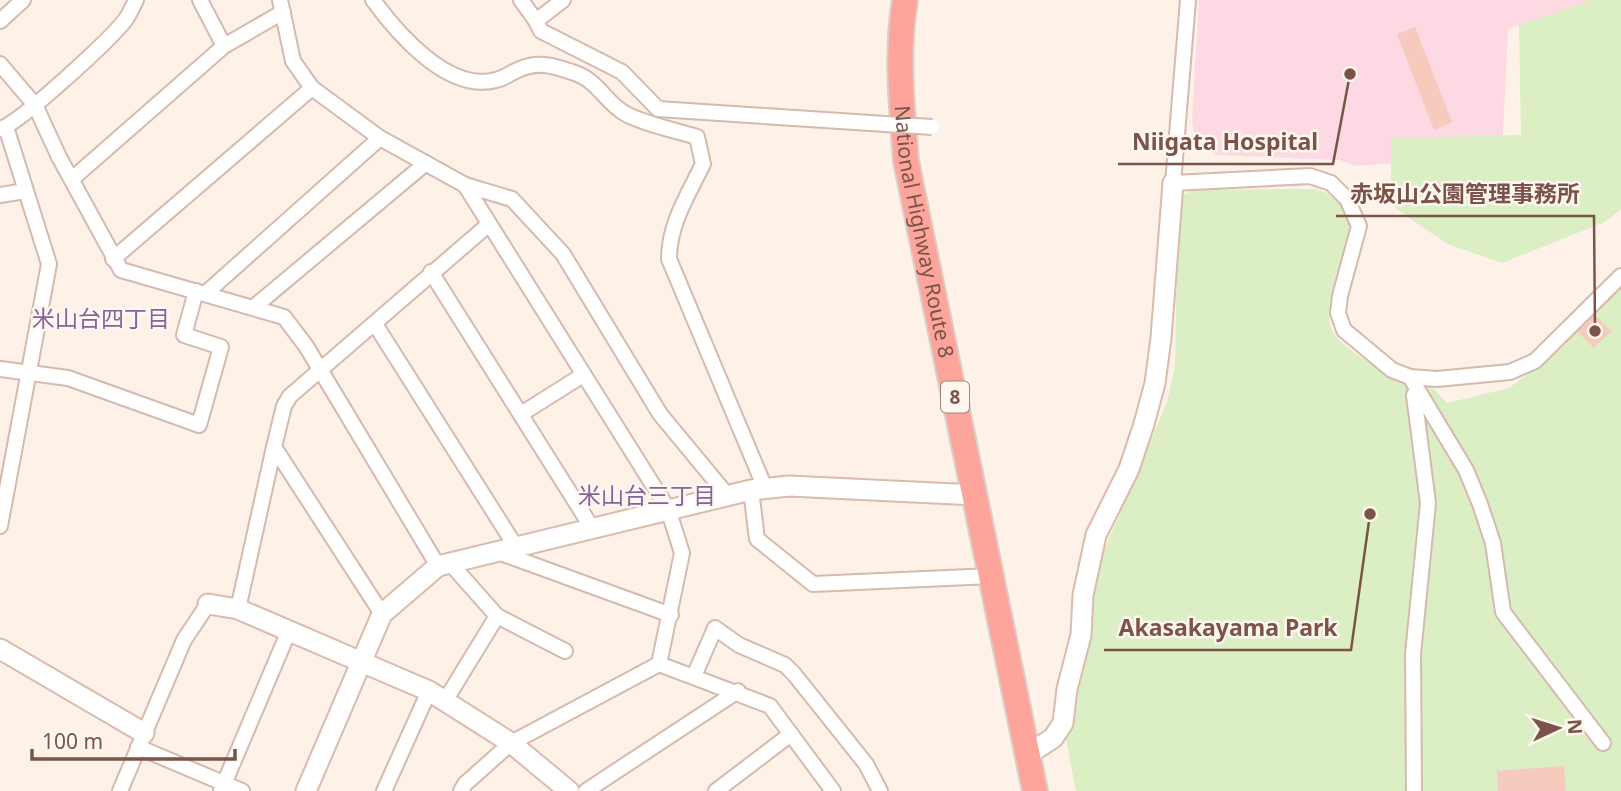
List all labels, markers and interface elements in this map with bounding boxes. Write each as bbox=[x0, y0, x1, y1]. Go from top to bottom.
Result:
street label: National Highway Route 8 bbox=[889, 105, 961, 360]
callout: Niigata Hospital bbox=[1118, 120, 1333, 164]
text: Niigata Hospital bbox=[1132, 125, 1318, 157]
callout: 赤坂山公園管理事務所 bbox=[1336, 172, 1594, 216]
text: 赤坂山公園管理事務所 bbox=[1350, 177, 1580, 209]
district label: 米山台四丁目 bbox=[32, 302, 170, 334]
road number: 8 bbox=[941, 382, 969, 412]
district label: 米山台三丁目 bbox=[578, 479, 716, 511]
callout: Akasakayama Park bbox=[1104, 606, 1351, 650]
text: Akasakayama Park bbox=[1118, 611, 1338, 643]
north arrow bbox=[1523, 693, 1593, 763]
scale bar bbox=[32, 718, 234, 762]
text: N bbox=[1561, 718, 1588, 735]
text: 100 m bbox=[42, 727, 103, 755]

